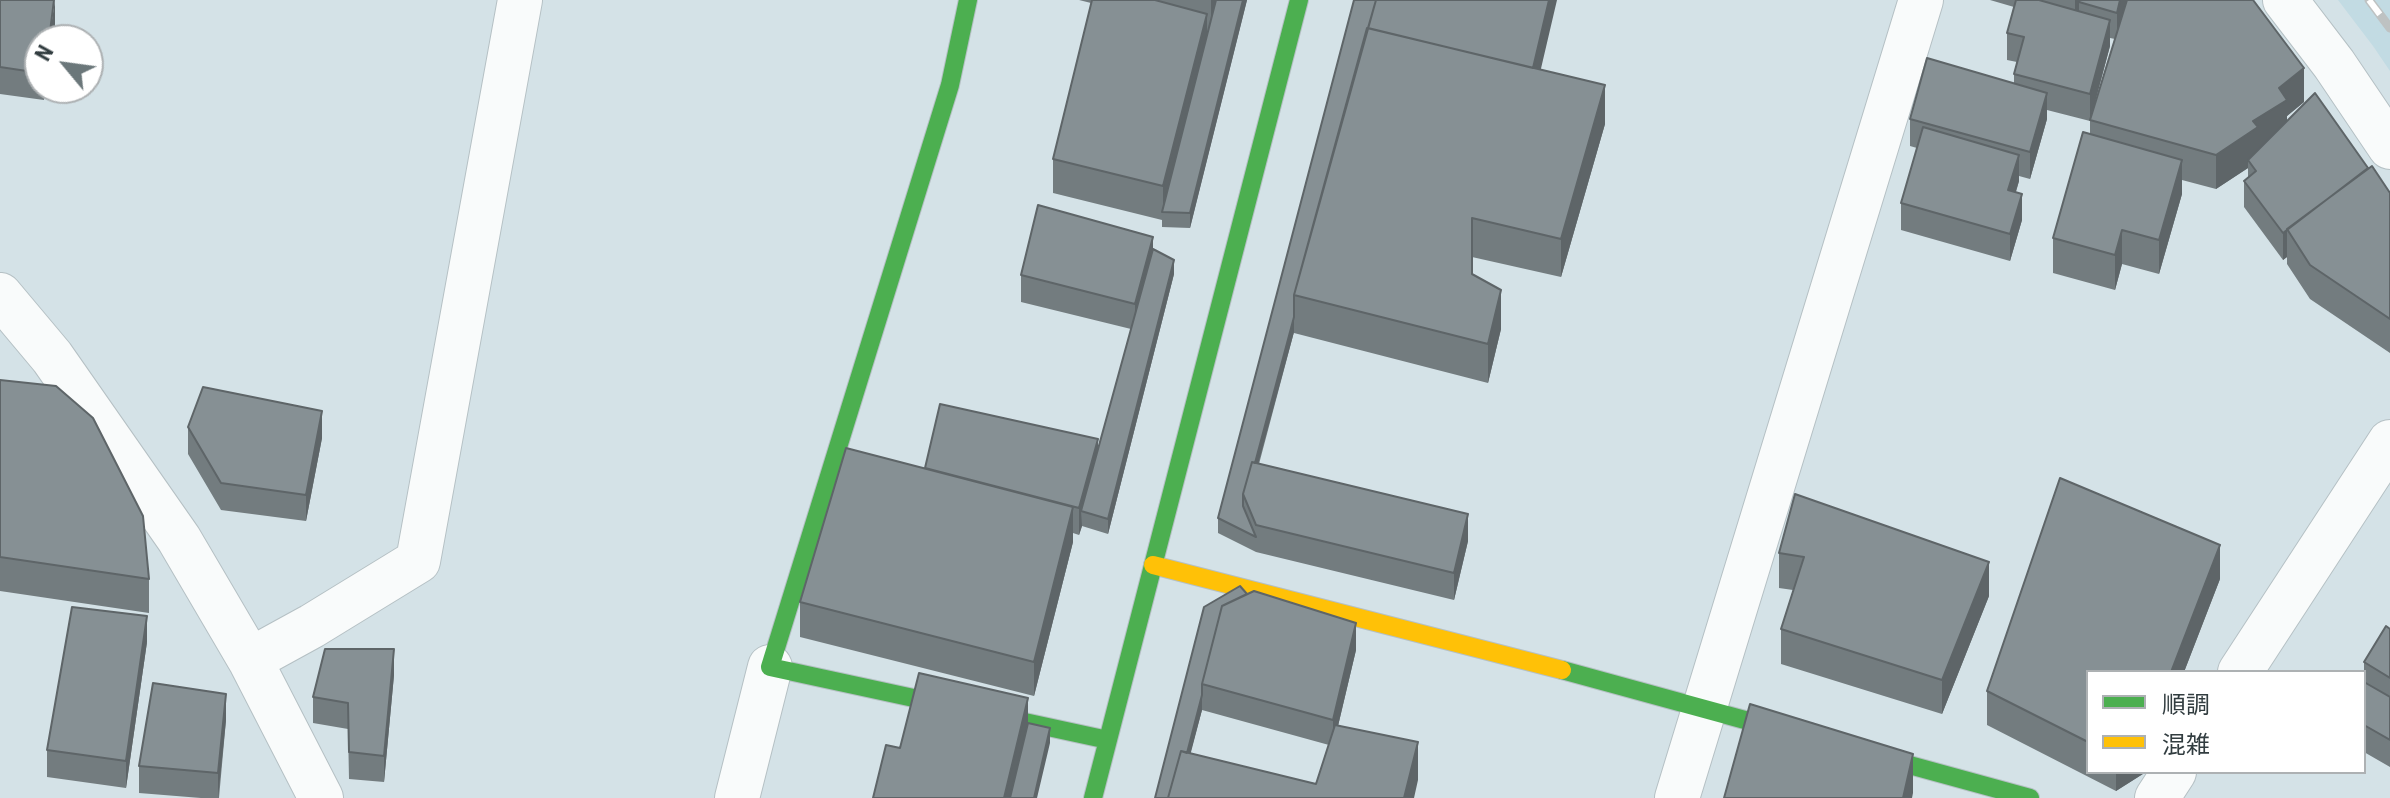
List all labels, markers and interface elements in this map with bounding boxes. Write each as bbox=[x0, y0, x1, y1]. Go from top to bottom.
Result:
north arrow bbox=[24, 24, 104, 104]
text: N bbox=[30, 41, 59, 65]
legend bbox=[2086, 670, 2366, 774]
text: 順調 bbox=[2162, 691, 2210, 719]
text: 混雑 bbox=[2162, 731, 2210, 759]

